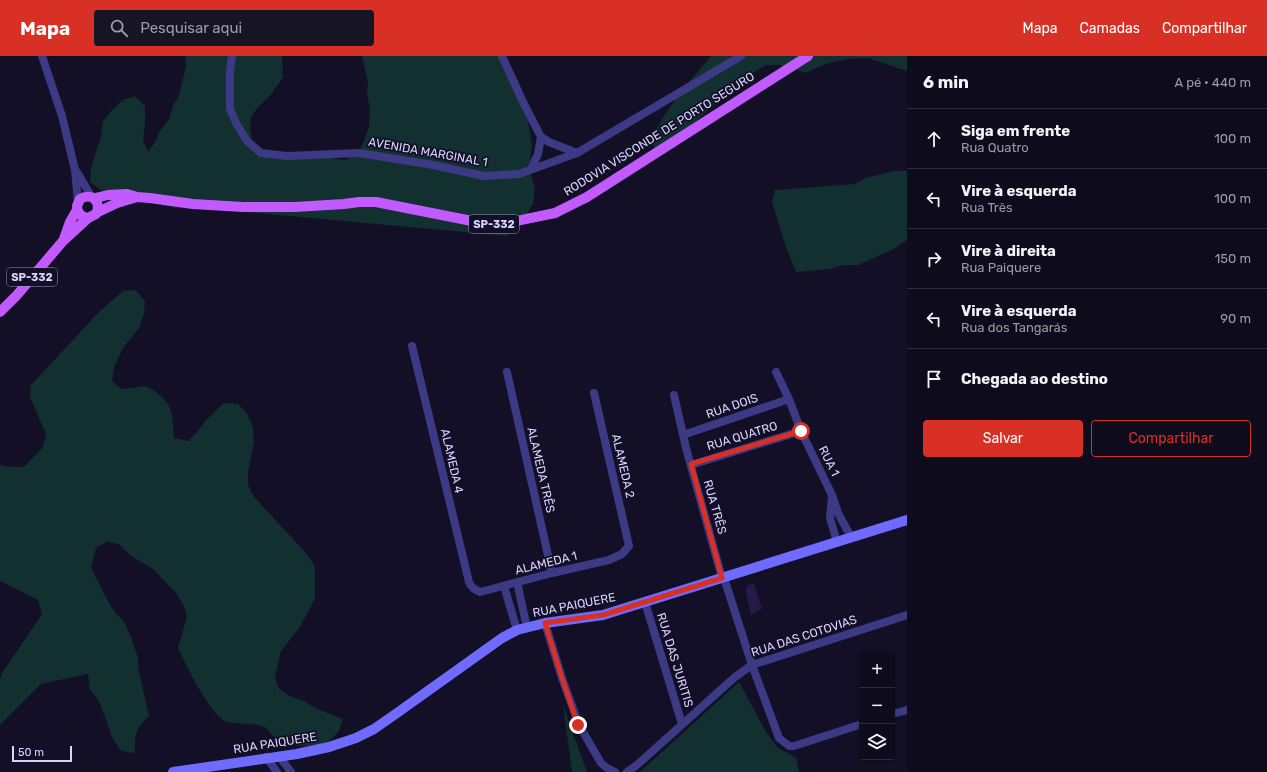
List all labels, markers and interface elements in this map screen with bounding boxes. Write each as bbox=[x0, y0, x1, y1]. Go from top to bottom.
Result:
search box bbox=[94, 10, 374, 46]
text: Mapa bbox=[20, 17, 70, 40]
icon: search bbox=[108, 17, 130, 39]
text: Pesquisar aqui bbox=[140, 19, 242, 37]
text: Mapa bbox=[1023, 20, 1058, 37]
text: Camadas bbox=[1080, 20, 1140, 37]
text: Compartilhar bbox=[1162, 20, 1247, 37]
street label: RODOVIA VISCONDE DE PORTO SEGURO bbox=[561, 69, 757, 199]
text: 6 min bbox=[923, 72, 969, 92]
text: A pé · 440 m bbox=[1175, 75, 1251, 90]
text: Siga em frente bbox=[961, 122, 1070, 140]
icon: ahead bbox=[923, 128, 945, 150]
text: 100 m bbox=[1214, 131, 1251, 146]
street label: AVENIDA MARGINAL 1 bbox=[367, 135, 489, 169]
text: Rua Quatro bbox=[961, 140, 1029, 155]
text: Vire à esquerda bbox=[961, 182, 1077, 200]
icon: left bbox=[923, 188, 945, 210]
text: 100 m bbox=[1214, 191, 1251, 206]
text: Rua Três bbox=[961, 200, 1013, 215]
road number: SP-332 bbox=[469, 215, 519, 233]
text: Vire à direita bbox=[961, 242, 1056, 260]
icon: right bbox=[923, 248, 945, 270]
text: 150 m bbox=[1215, 251, 1251, 266]
text: Rua Paiquere bbox=[961, 260, 1041, 275]
road number: SP-332 bbox=[7, 268, 57, 286]
text: Vire à esquerda bbox=[961, 302, 1077, 320]
icon: left bbox=[923, 308, 945, 330]
text: 90 m bbox=[1220, 311, 1251, 326]
text: Rua dos Tangarás bbox=[961, 320, 1067, 335]
icon: arrive bbox=[923, 368, 945, 390]
text: Chegada ao destino bbox=[961, 370, 1108, 388]
street label: RUA DOIS bbox=[704, 391, 760, 421]
street label: RUA QUATRO bbox=[705, 419, 779, 453]
button: Salvar bbox=[923, 420, 1083, 457]
button: Compartilhar bbox=[1091, 420, 1251, 457]
route start bbox=[792, 422, 810, 440]
street label: ALAMEDA TRÊS bbox=[524, 426, 558, 514]
street label: ALAMEDA 4 bbox=[438, 427, 466, 495]
street label: ALAMEDA 2 bbox=[609, 433, 637, 499]
street label: RUA 1 bbox=[816, 444, 842, 478]
street label: RUA TRÊS bbox=[701, 478, 729, 536]
street label: ALAMEDA 1 bbox=[513, 549, 579, 577]
street label: RUA PAIQUERE bbox=[531, 590, 617, 620]
street label: RUA DAS JURITIS bbox=[654, 611, 696, 709]
street label: RUA DAS COTOVIAS bbox=[749, 612, 859, 660]
map controls bbox=[859, 652, 895, 760]
button: + bbox=[859, 652, 895, 688]
button: − bbox=[859, 688, 895, 724]
route end bbox=[569, 716, 587, 734]
button: layers bbox=[859, 724, 895, 760]
street label: RUA PAIQUERE bbox=[232, 729, 318, 757]
scale bar bbox=[12, 744, 72, 763]
text: 50 m bbox=[18, 746, 44, 759]

